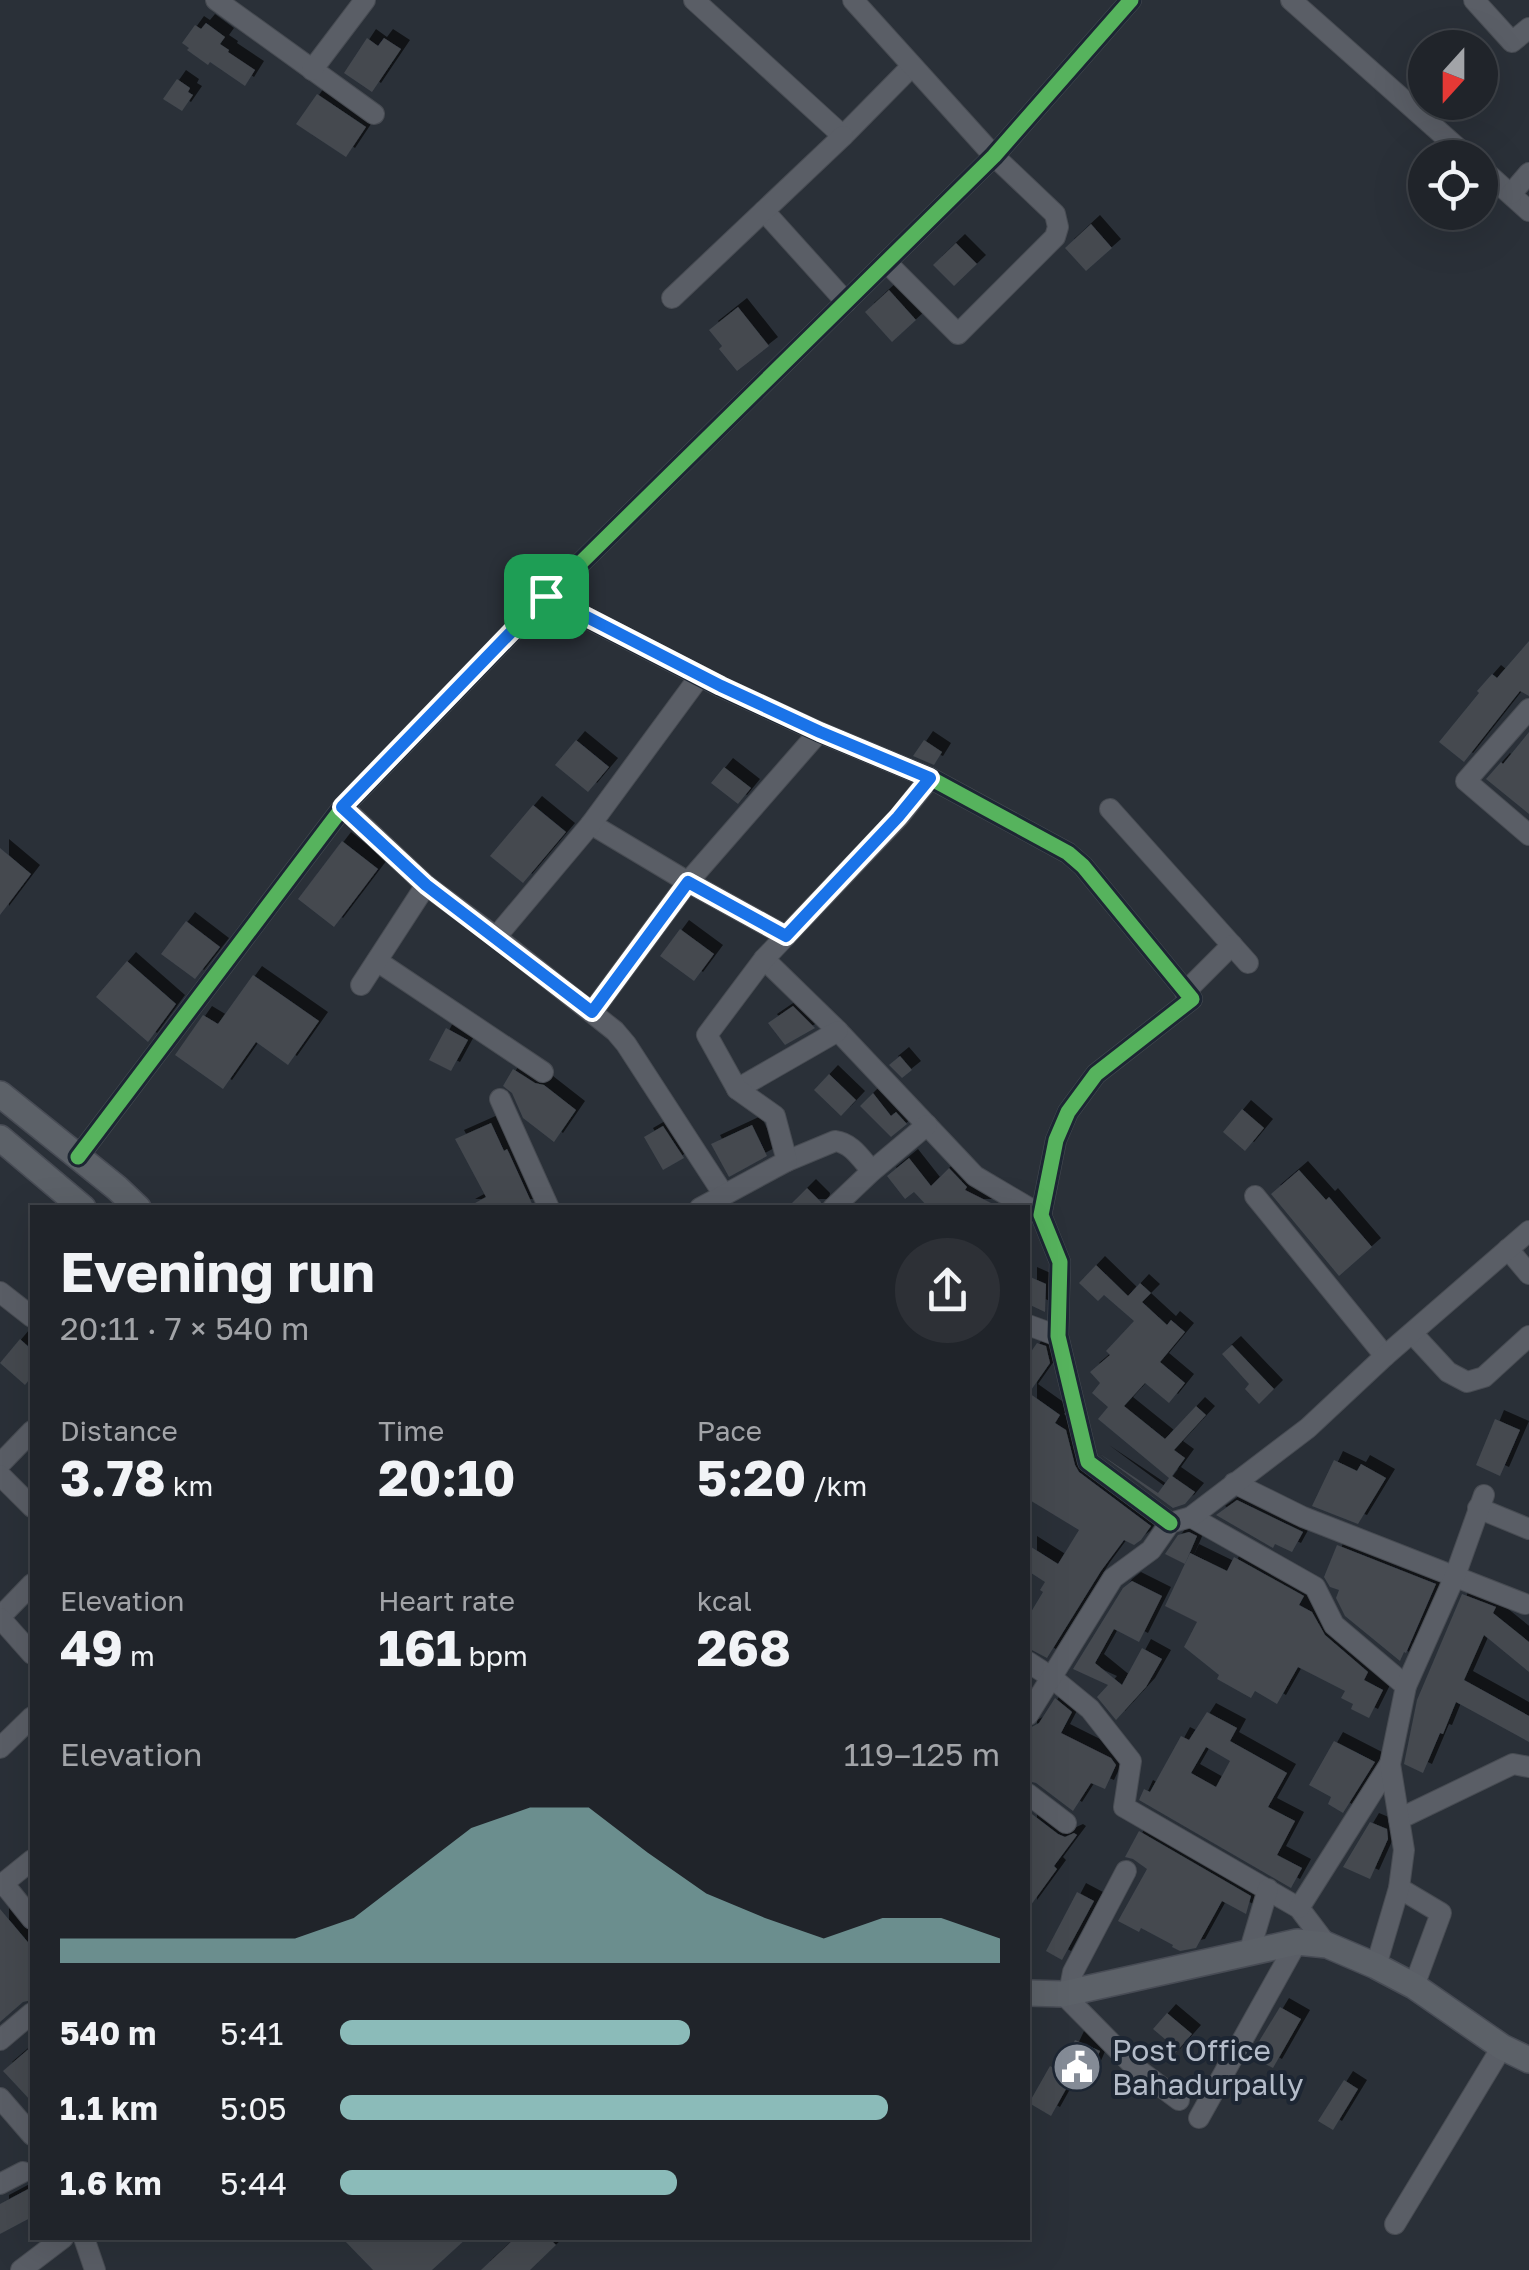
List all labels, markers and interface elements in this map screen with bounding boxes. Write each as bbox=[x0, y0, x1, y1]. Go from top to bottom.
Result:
north arrow bbox=[1408, 30, 1498, 120]
map controls bbox=[1408, 30, 1498, 230]
button: locate bbox=[1408, 140, 1498, 230]
pin bbox=[504, 554, 589, 639]
icon: arrive bbox=[519, 569, 574, 624]
text: Evening run bbox=[60, 1238, 375, 1304]
button: share bbox=[895, 1238, 1000, 1343]
text: 20:11 · 7 × 540 m bbox=[60, 1309, 309, 1347]
text: Distance bbox=[60, 1414, 178, 1447]
text: Time bbox=[378, 1414, 444, 1447]
text: Pace bbox=[697, 1414, 762, 1447]
text: 3.78 bbox=[60, 1447, 166, 1507]
text: 20:10 bbox=[378, 1447, 516, 1507]
text: 5:20 bbox=[697, 1447, 806, 1507]
text: km bbox=[166, 1469, 213, 1502]
text: /km bbox=[806, 1469, 867, 1502]
text: Elevation bbox=[60, 1584, 185, 1617]
text: Heart rate bbox=[378, 1584, 515, 1617]
text: kcal bbox=[697, 1584, 752, 1617]
text: 49 bbox=[60, 1617, 123, 1677]
text: 161 bbox=[378, 1617, 462, 1677]
text: 268 bbox=[697, 1617, 791, 1677]
text: m bbox=[123, 1639, 155, 1672]
text: bpm bbox=[462, 1639, 528, 1672]
text: Elevation bbox=[60, 1735, 202, 1773]
text: 119–125 m bbox=[844, 1735, 1000, 1773]
text: 540 m bbox=[60, 2014, 156, 2052]
text: 5:41 bbox=[220, 2014, 283, 2052]
place label: Post Office Bahadurpally bbox=[1112, 2032, 1304, 2102]
public building icon: Post Office Bahadurpally bbox=[1051, 2041, 1103, 2093]
text: 1.1 km bbox=[60, 2089, 158, 2127]
text: 5:05 bbox=[220, 2089, 287, 2127]
text: 1.6 km bbox=[60, 2164, 162, 2202]
text: 5:44 bbox=[220, 2164, 287, 2202]

